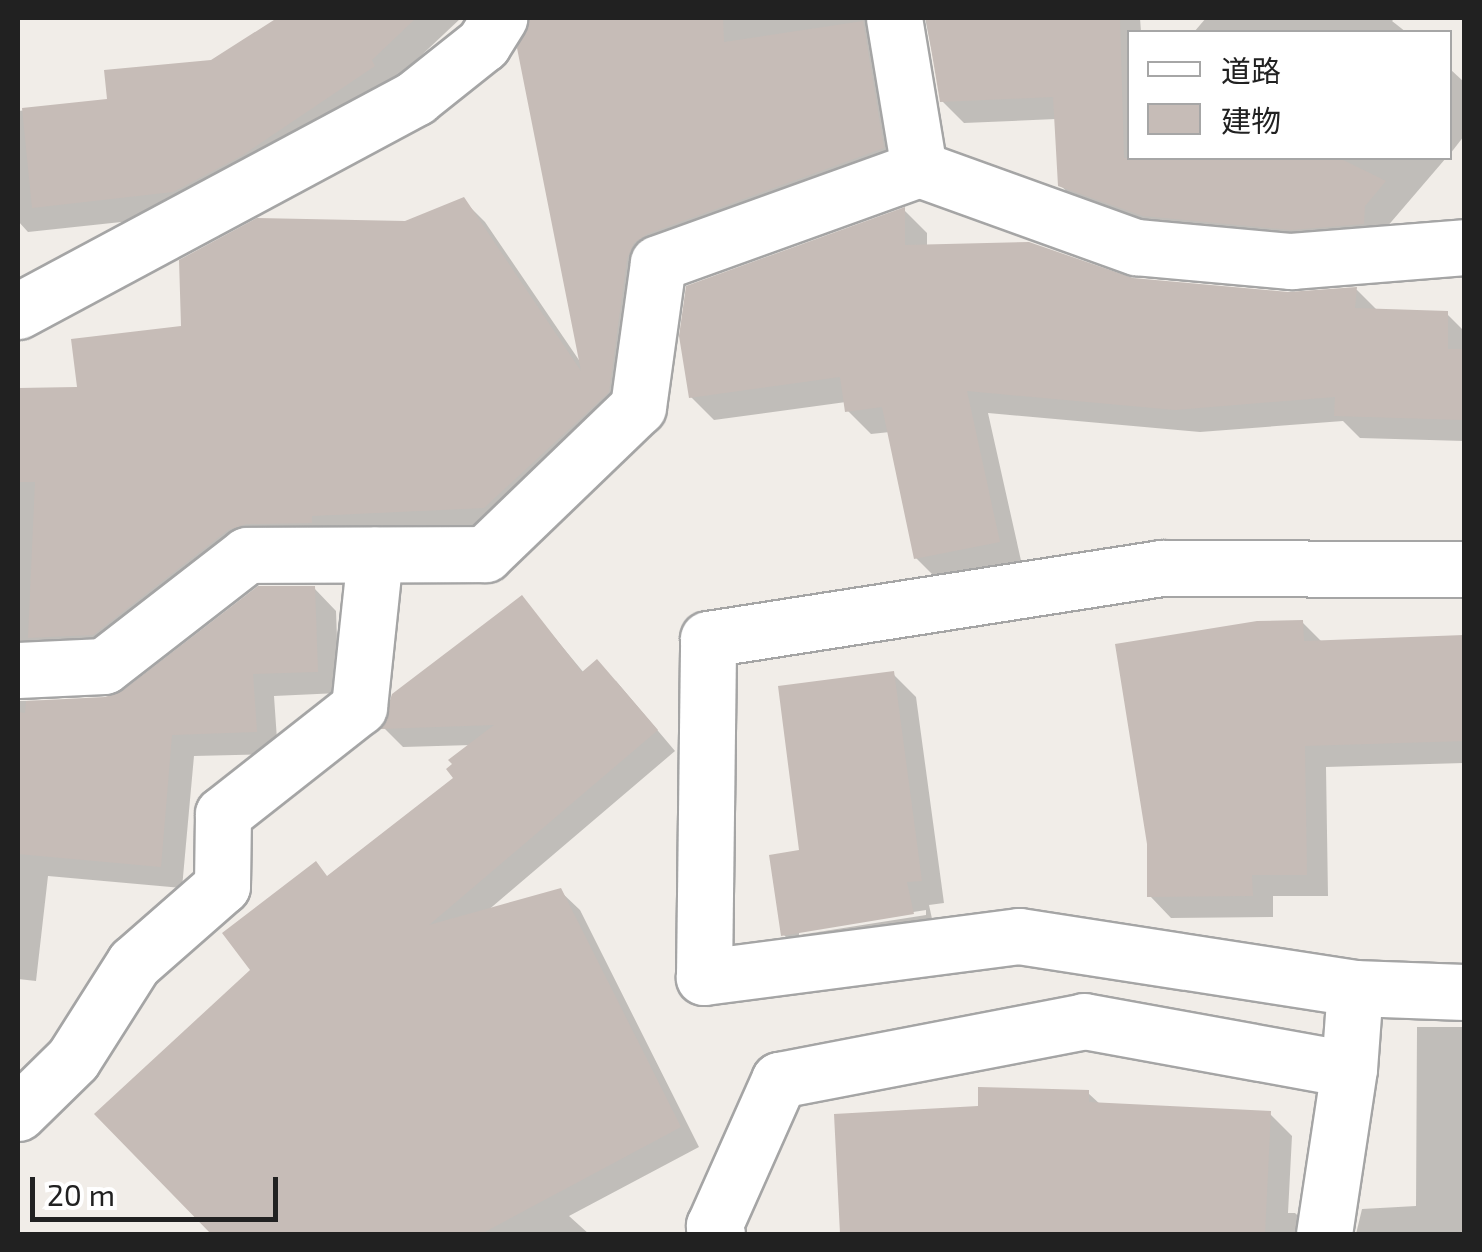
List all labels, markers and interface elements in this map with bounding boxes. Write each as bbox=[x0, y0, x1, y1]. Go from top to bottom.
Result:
legend bbox=[1127, 30, 1452, 160]
text: 道路 bbox=[1221, 52, 1281, 88]
text: 建物 bbox=[1221, 102, 1281, 138]
scale bar bbox=[35, 1157, 282, 1219]
text: 20 m bbox=[47, 1176, 115, 1212]

